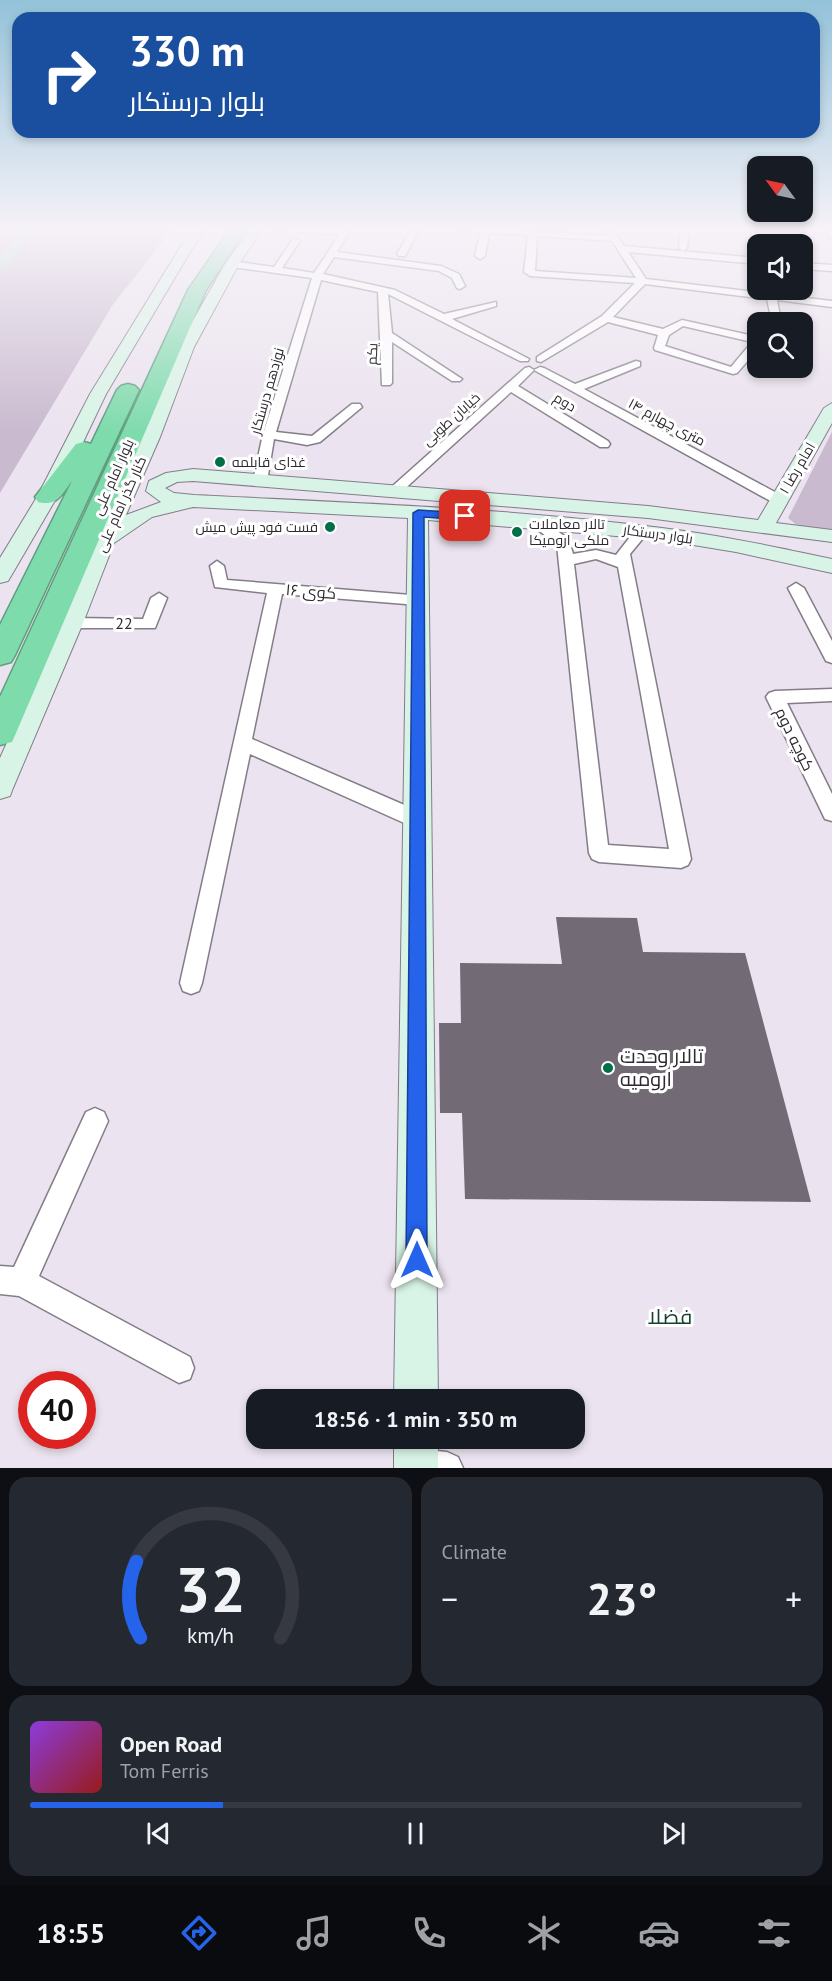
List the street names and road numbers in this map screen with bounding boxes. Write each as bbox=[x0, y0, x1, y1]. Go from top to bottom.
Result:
street label: یکم bbox=[363, 342, 382, 365]
street label: نوزدهم درستکار bbox=[246, 345, 289, 438]
street label: خیابان طوبی bbox=[418, 388, 484, 450]
street label: دوم bbox=[550, 388, 580, 417]
street label: ۱۴ متری چهارم bbox=[625, 394, 709, 451]
street label: بلوار امام علی bbox=[88, 436, 139, 518]
street label: امام رضا ۱ bbox=[775, 439, 820, 498]
street label: کنار گذر امام علی bbox=[92, 453, 151, 555]
street label: بلوار درستکار bbox=[621, 520, 694, 548]
street label: کوی ۱۶ bbox=[285, 579, 337, 604]
street label: 22 bbox=[115, 613, 133, 633]
street label: کوچه دوم bbox=[769, 704, 819, 775]

